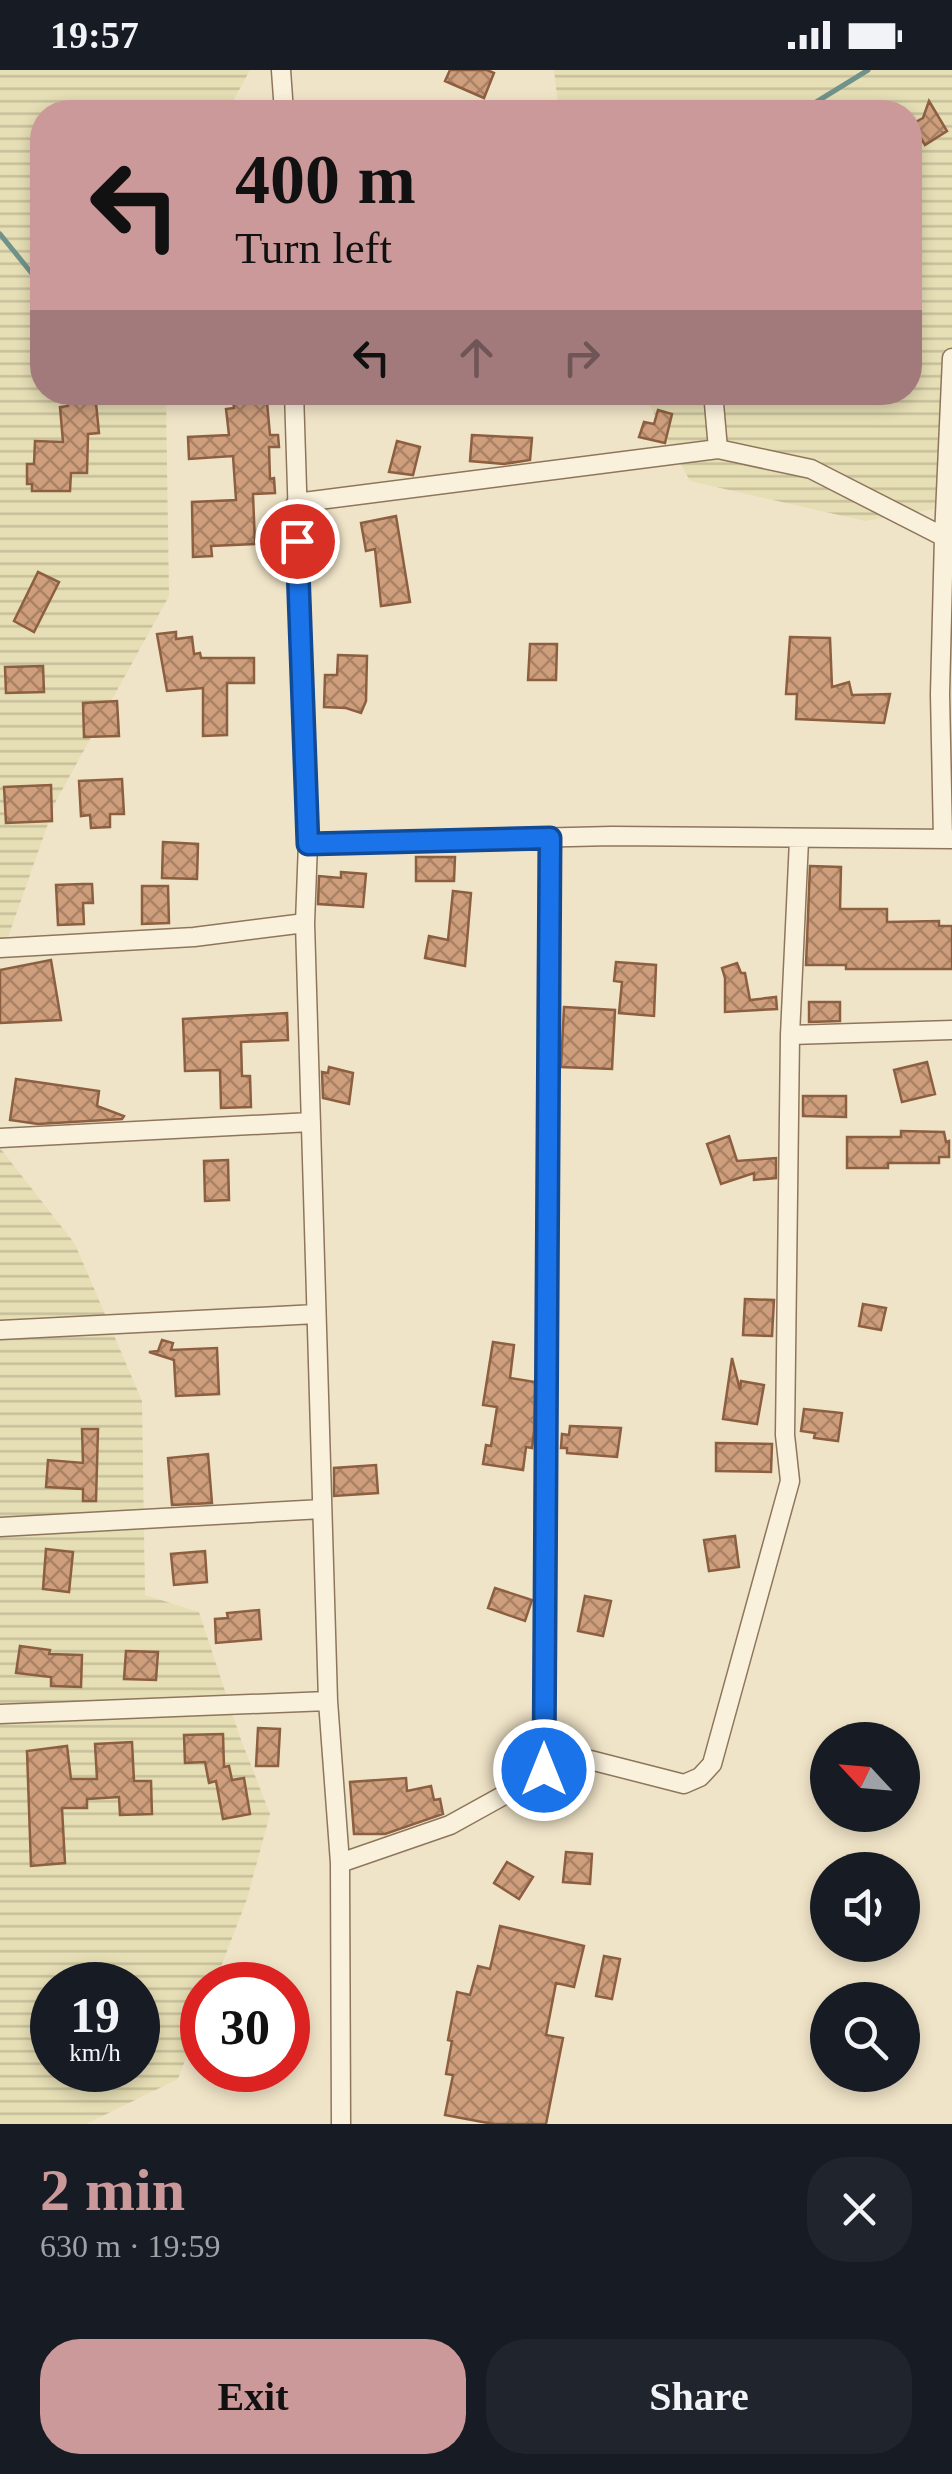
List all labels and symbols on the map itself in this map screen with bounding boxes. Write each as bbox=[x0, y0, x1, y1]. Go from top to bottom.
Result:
pin bbox=[255, 499, 340, 584]
position arrow bbox=[492, 1718, 596, 1822]
north arrow bbox=[810, 1722, 920, 1832]
speed limit sign: 30 bbox=[180, 1962, 310, 2092]

